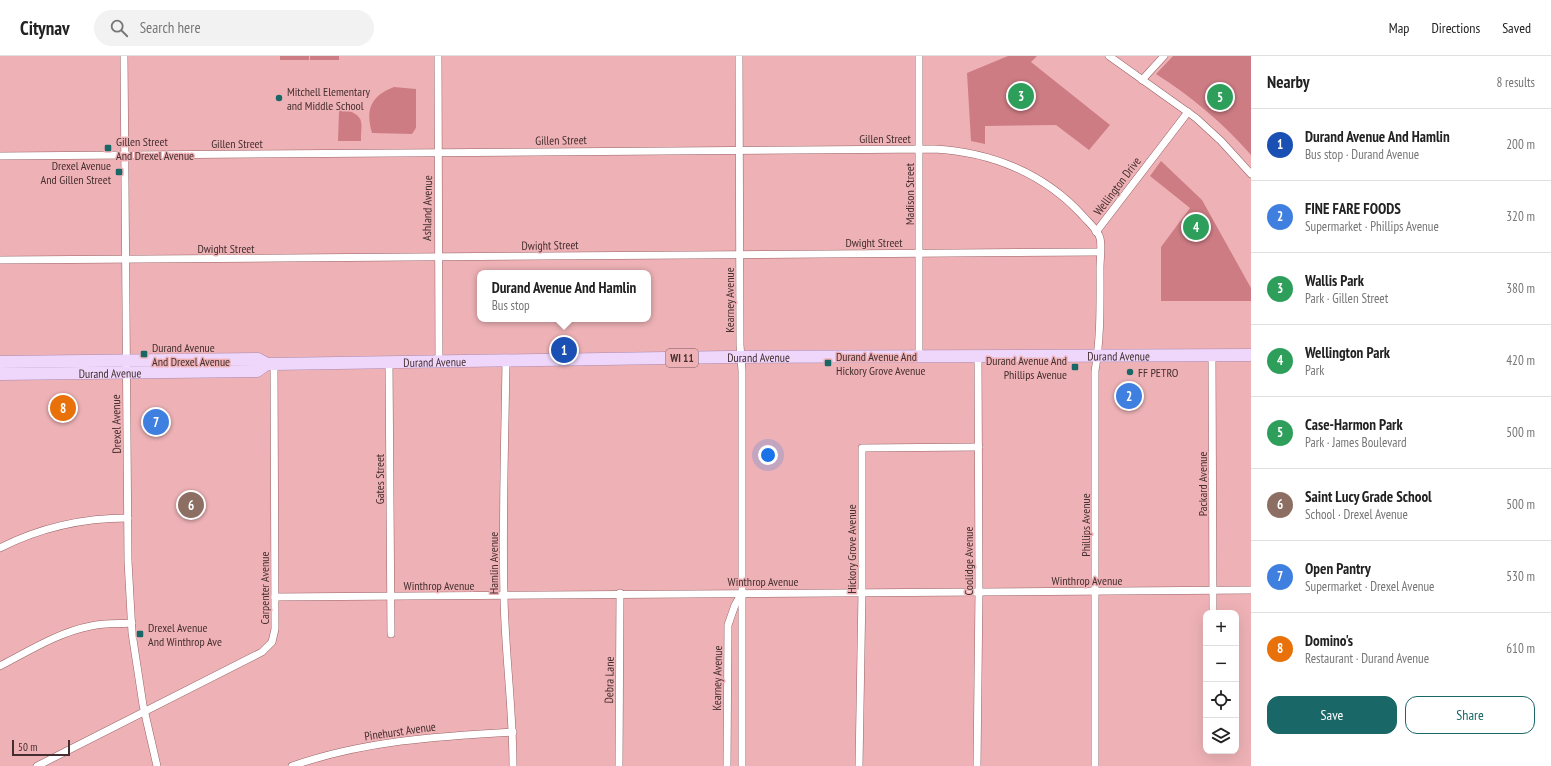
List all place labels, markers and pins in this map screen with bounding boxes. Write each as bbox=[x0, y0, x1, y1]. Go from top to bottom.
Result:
pin: 3 bbox=[1008, 81, 1034, 111]
pin: 5 bbox=[1207, 82, 1233, 112]
place label: Mitchell Elementary and Middle School bbox=[287, 84, 370, 113]
marker: Mitchell Elementary and Middle School bbox=[274, 93, 284, 103]
place label: Gillen Street And Drexel Avenue bbox=[116, 134, 194, 163]
marker: Gillen Street And Drexel Avenue bbox=[103, 143, 113, 153]
place label: Drexel Avenue And Gillen Street bbox=[41, 158, 112, 187]
marker: Drexel Avenue And Gillen Street bbox=[114, 167, 124, 177]
pin: 4 bbox=[1183, 212, 1209, 242]
pin: 1 bbox=[551, 335, 577, 365]
place label: Durand Avenue And Drexel Avenue bbox=[152, 340, 230, 369]
marker: Durand Avenue And Drexel Avenue bbox=[139, 349, 149, 359]
place label: Durand Avenue And Hickory Grove Avenue bbox=[836, 349, 926, 378]
place label: Durand Avenue And Phillips Avenue bbox=[986, 353, 1067, 382]
marker: Durand Avenue And Hickory Grove Avenue bbox=[823, 358, 833, 368]
marker: Durand Avenue And Phillips Avenue bbox=[1070, 362, 1080, 372]
place label: FF PETRO bbox=[1138, 365, 1179, 380]
marker: FF PETRO bbox=[1125, 367, 1135, 377]
pin: 2 bbox=[1116, 381, 1142, 411]
pin: 8 bbox=[50, 393, 76, 423]
pin: 7 bbox=[143, 407, 169, 437]
pin: 6 bbox=[178, 490, 204, 520]
place label: Drexel Avenue And Winthrop Ave bbox=[148, 620, 222, 649]
marker: Drexel Avenue And Winthrop Ave bbox=[135, 629, 145, 639]

